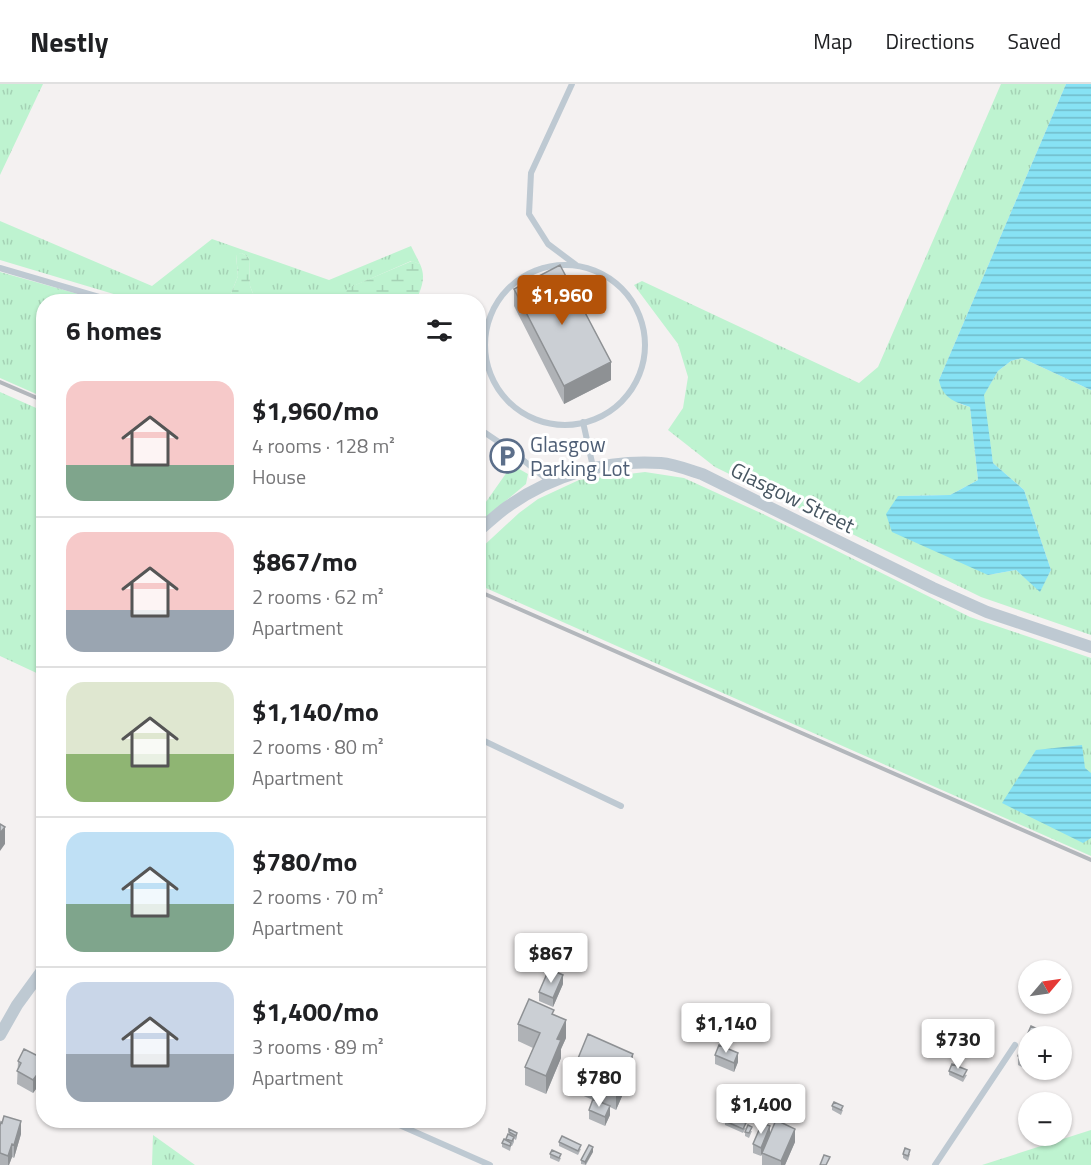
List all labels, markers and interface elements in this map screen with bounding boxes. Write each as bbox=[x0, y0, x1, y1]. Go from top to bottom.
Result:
text: Nestly bbox=[30, 20, 108, 63]
text: Map bbox=[813, 25, 853, 57]
text: Directions bbox=[886, 25, 975, 57]
text: Saved bbox=[1008, 25, 1061, 57]
pin: $1,960 bbox=[513, 275, 611, 326]
text: $1,960 bbox=[531, 279, 593, 310]
text: 6 homes bbox=[66, 311, 162, 350]
icon: filters bbox=[423, 314, 456, 347]
text: $1,960/mo bbox=[252, 391, 379, 430]
icon: home bbox=[114, 405, 186, 477]
place label: Glasgow Parking Lot bbox=[530, 428, 630, 484]
text: 4 rooms · 128 m² bbox=[252, 430, 395, 461]
parking icon: Glasgow Parking Lot bbox=[489, 438, 525, 474]
street label: Glasgow Street bbox=[726, 453, 861, 541]
text: House bbox=[252, 461, 306, 492]
text: $867/mo bbox=[252, 542, 357, 581]
icon: home bbox=[114, 556, 186, 628]
text: 2 rooms · 62 m² bbox=[252, 581, 384, 612]
text: Apartment bbox=[252, 612, 343, 643]
text: $1,140/mo bbox=[252, 692, 379, 731]
icon: home bbox=[114, 706, 186, 778]
text: 2 rooms · 80 m² bbox=[252, 731, 384, 762]
text: Apartment bbox=[252, 762, 343, 793]
text: $780/mo bbox=[252, 842, 357, 881]
icon: home bbox=[114, 856, 186, 928]
text: 2 rooms · 70 m² bbox=[252, 881, 384, 912]
text: Apartment bbox=[252, 912, 343, 943]
pin: $867 bbox=[515, 933, 587, 984]
text: $867 bbox=[529, 937, 573, 968]
north arrow bbox=[1018, 960, 1072, 1014]
map controls bbox=[1018, 960, 1072, 1146]
text: $1,400/mo bbox=[252, 992, 379, 1031]
pin: $1,140 bbox=[677, 1003, 775, 1054]
icon: home bbox=[114, 1006, 186, 1078]
text: $1,140 bbox=[695, 1007, 757, 1038]
pin: $730 bbox=[922, 1019, 994, 1070]
text: $730 bbox=[936, 1023, 980, 1054]
button: + bbox=[1018, 1026, 1072, 1080]
text: 3 rooms · 89 m² bbox=[252, 1031, 384, 1062]
pin: $780 bbox=[563, 1057, 635, 1108]
text: $780 bbox=[577, 1061, 621, 1092]
text: Apartment bbox=[252, 1062, 343, 1093]
pin: $1,400 bbox=[712, 1084, 810, 1135]
text: $1,400 bbox=[730, 1088, 792, 1119]
button: − bbox=[1018, 1092, 1072, 1146]

